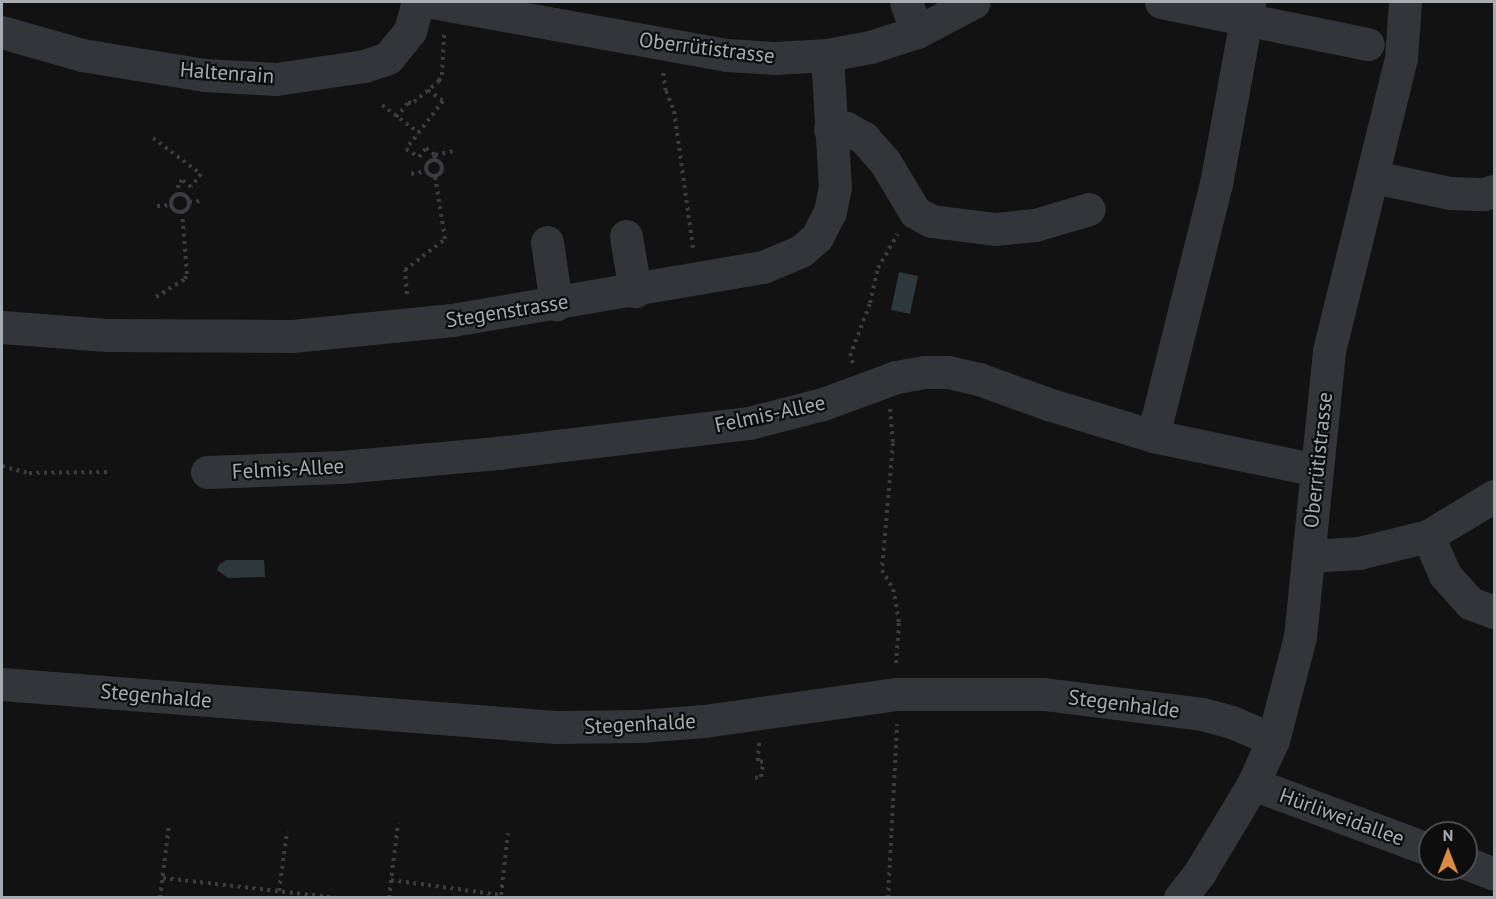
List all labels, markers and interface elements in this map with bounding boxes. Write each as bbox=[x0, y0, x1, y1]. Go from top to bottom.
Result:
street label: Oberrütistrasse bbox=[638, 27, 776, 69]
street label: Haltenrain bbox=[179, 57, 275, 89]
street label: Stegenstrasse bbox=[444, 289, 570, 333]
street label: Felmis-Allee bbox=[712, 390, 828, 438]
street label: Oberrütistrasse bbox=[1298, 391, 1338, 529]
street label: Felmis-Allee bbox=[231, 453, 345, 485]
street label: Stegenhalde bbox=[99, 679, 213, 713]
street label: Stegenhalde bbox=[1067, 685, 1181, 723]
street label: Stegenhalde bbox=[583, 708, 697, 740]
street label: Hürliweidallee bbox=[1276, 783, 1408, 851]
north arrow bbox=[1418, 821, 1478, 881]
text: N bbox=[1443, 825, 1453, 845]

